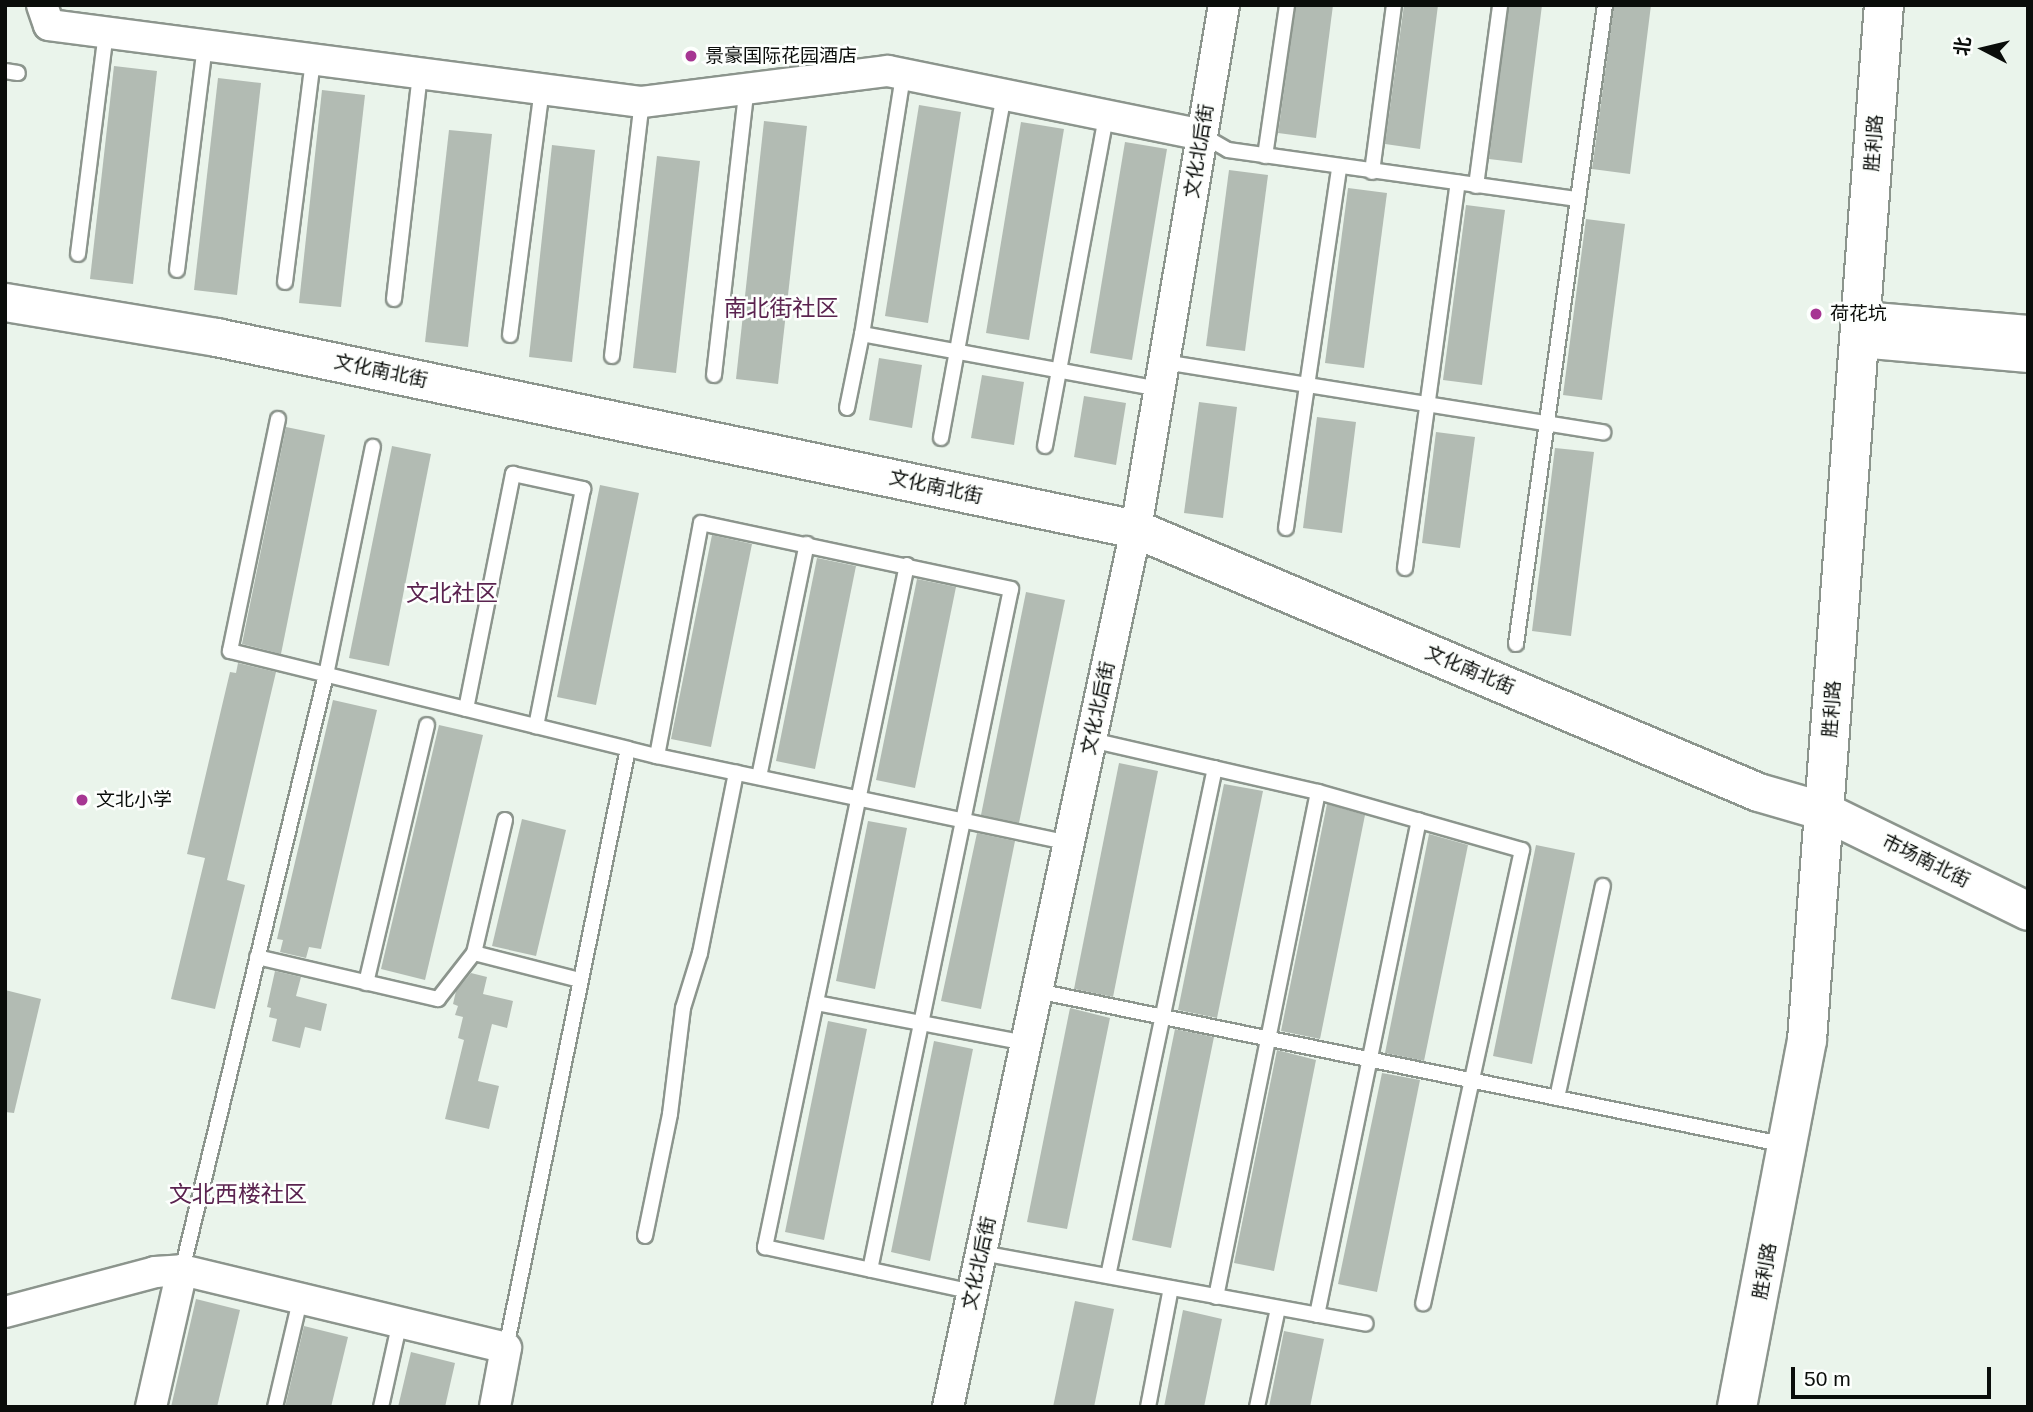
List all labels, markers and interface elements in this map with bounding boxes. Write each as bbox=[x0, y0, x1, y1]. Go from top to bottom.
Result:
north arrow bbox=[1949, 14, 2019, 84]
text: 北 bbox=[1951, 36, 1974, 57]
place label: 景豪国际花园酒店 bbox=[705, 45, 857, 67]
marker: 景豪国际花园酒店 bbox=[683, 48, 699, 64]
street label: 文化北后街 bbox=[1180, 102, 1218, 200]
street label: 胜利路 bbox=[1861, 114, 1887, 172]
district label: 南北街社区 bbox=[724, 294, 838, 322]
place label: 荷花坑 bbox=[1830, 303, 1887, 325]
marker: 荷花坑 bbox=[1808, 306, 1824, 322]
street label: 文化南北街 bbox=[332, 350, 430, 392]
street label: 文化南北街 bbox=[887, 466, 985, 508]
district label: 文北社区 bbox=[406, 579, 498, 607]
street label: 文化南北街 bbox=[1422, 641, 1518, 699]
street label: 文化北后街 bbox=[1077, 659, 1119, 757]
street label: 胜利路 bbox=[1819, 680, 1845, 738]
place label: 文北小学 bbox=[96, 789, 172, 811]
marker: 文北小学 bbox=[74, 792, 90, 808]
street label: 市场南北街 bbox=[1878, 830, 1974, 892]
district label: 文北西楼社区 bbox=[169, 1180, 307, 1208]
street label: 文化北后街 bbox=[958, 1214, 1000, 1312]
street label: 胜利路 bbox=[1749, 1241, 1781, 1301]
scale bar bbox=[1795, 1352, 1994, 1396]
text: 50 m bbox=[1804, 1367, 1851, 1390]

